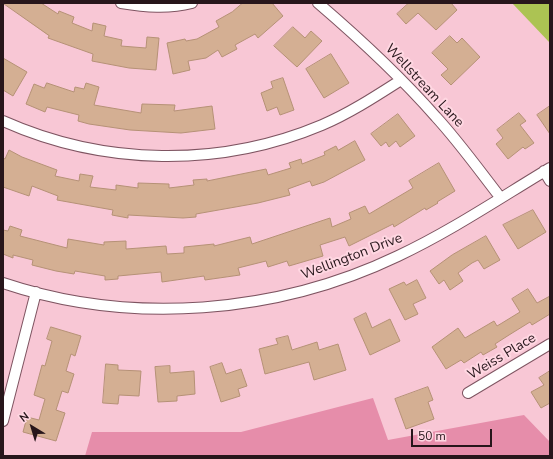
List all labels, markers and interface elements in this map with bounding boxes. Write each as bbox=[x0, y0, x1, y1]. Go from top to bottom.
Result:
street label: Wellstream Lane bbox=[381, 41, 467, 131]
street label: Wellington Drive bbox=[299, 230, 405, 284]
street label: Weiss Place bbox=[465, 330, 539, 384]
north arrow bbox=[12, 407, 52, 447]
text: N bbox=[16, 409, 32, 426]
scale bar bbox=[413, 421, 494, 447]
text: 50 m bbox=[418, 428, 446, 444]

